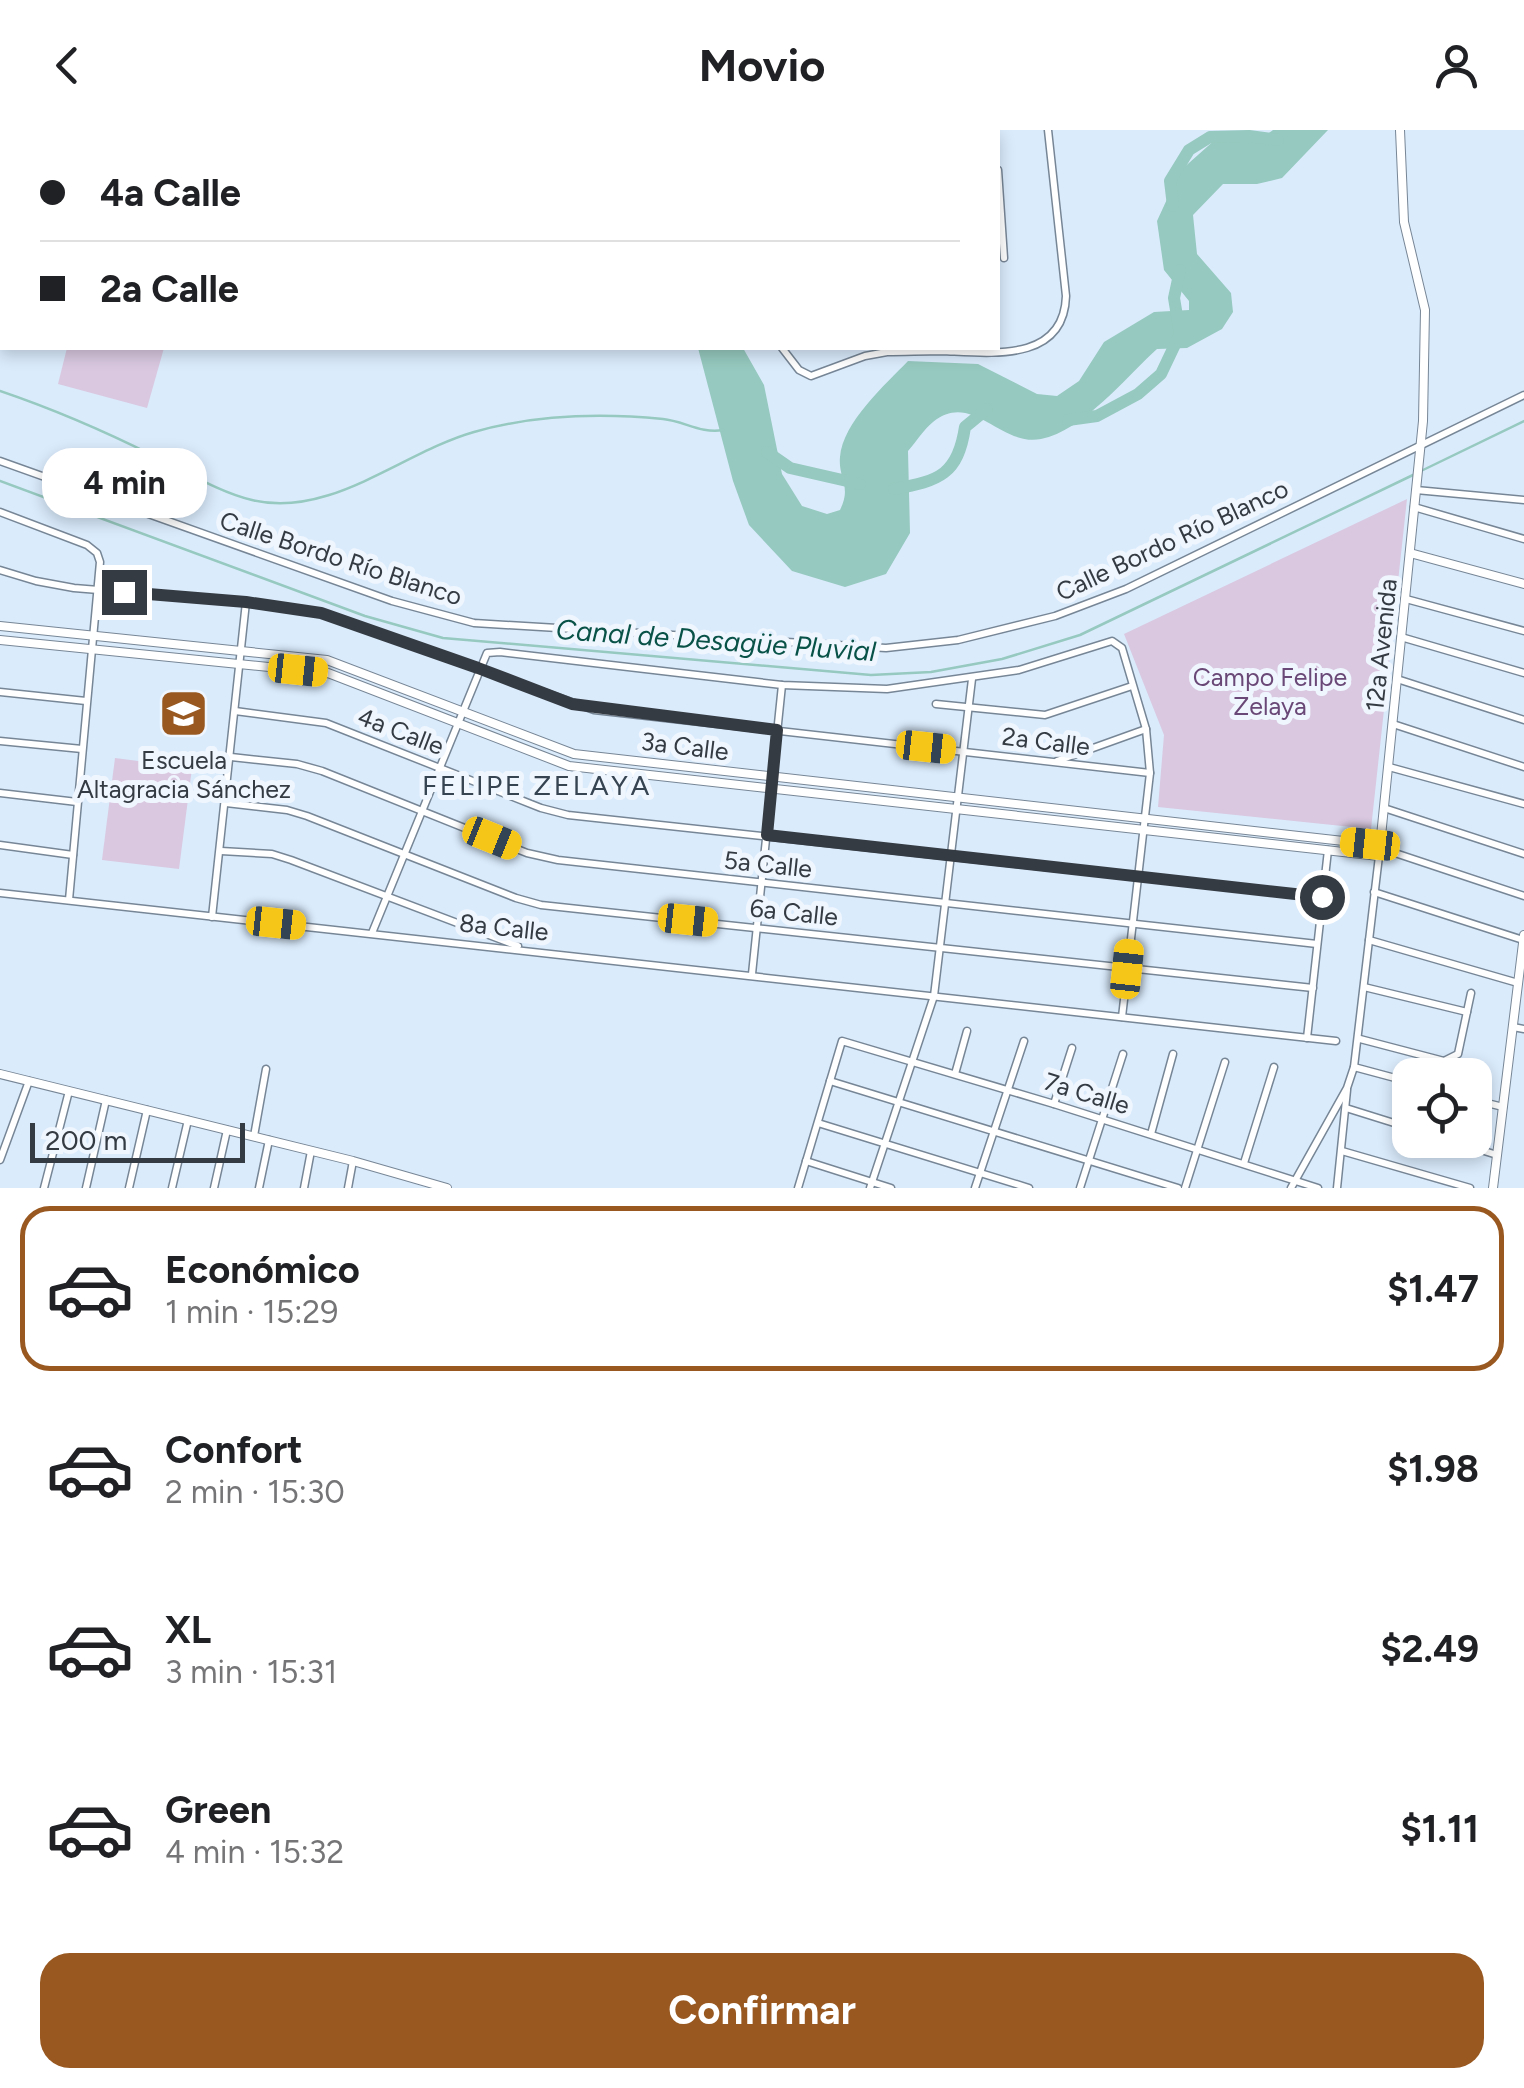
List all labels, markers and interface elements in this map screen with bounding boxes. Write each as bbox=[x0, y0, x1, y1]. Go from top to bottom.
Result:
icon: back bbox=[40, 38, 95, 93]
text: Movio bbox=[699, 38, 825, 92]
icon: person bbox=[1429, 38, 1484, 93]
text: 4a Calle bbox=[100, 170, 241, 216]
text: 2a Calle bbox=[100, 266, 239, 312]
callout: 4 min bbox=[42, 447, 206, 517]
text: 4 min bbox=[83, 464, 166, 502]
street label: Calle Bordo Río Blanco bbox=[1051, 473, 1293, 607]
street label: Calle Bordo Río Blanco bbox=[216, 505, 466, 611]
route end bbox=[102, 570, 147, 615]
street label: 12a Avenida bbox=[1359, 577, 1403, 713]
water label: Canal de Desagüe Pluvial bbox=[555, 612, 878, 668]
car bbox=[267, 652, 329, 688]
park label: Campo Felipe Zelaya bbox=[1193, 662, 1347, 721]
school or university icon: Escuela Altagracia Sánchez bbox=[158, 688, 210, 740]
street label: 4a Calle bbox=[354, 701, 448, 761]
street label: 2a Calle bbox=[1000, 721, 1092, 761]
street label: 3a Calle bbox=[640, 726, 730, 766]
car bbox=[895, 729, 957, 765]
place label: Escuela Altagracia Sánchez bbox=[77, 745, 291, 804]
district label: FELIPE ZELAYA bbox=[422, 768, 652, 802]
car bbox=[459, 813, 525, 863]
car bbox=[1339, 826, 1401, 862]
street label: 5a Calle bbox=[722, 844, 814, 884]
route start bbox=[1300, 875, 1345, 920]
street label: 6a Calle bbox=[748, 892, 840, 932]
car bbox=[657, 902, 719, 938]
car bbox=[245, 905, 307, 941]
street label: 8a Calle bbox=[458, 907, 550, 947]
car bbox=[1109, 938, 1145, 1000]
map controls bbox=[1392, 1058, 1492, 1158]
button: locate bbox=[1392, 1058, 1492, 1158]
street label: 7a Calle bbox=[1041, 1066, 1133, 1120]
scale bar bbox=[30, 1118, 245, 1162]
text: 200 m bbox=[45, 1123, 127, 1157]
icon: car bbox=[45, 1244, 135, 1334]
text: Económico bbox=[165, 1247, 360, 1293]
text: $1.47 bbox=[1387, 1266, 1479, 1312]
text: 1 min · 15:29 bbox=[165, 1293, 338, 1331]
icon: car bbox=[45, 1424, 135, 1514]
text: Confort bbox=[165, 1427, 302, 1473]
text: $1.98 bbox=[1387, 1446, 1479, 1492]
text: 2 min · 15:30 bbox=[165, 1473, 345, 1511]
icon: car bbox=[45, 1604, 135, 1694]
text: XL bbox=[165, 1607, 211, 1653]
text: $2.49 bbox=[1380, 1626, 1479, 1672]
text: 3 min · 15:31 bbox=[165, 1653, 337, 1691]
icon: car bbox=[45, 1784, 135, 1874]
text: Green bbox=[165, 1787, 271, 1833]
text: $1.11 bbox=[1400, 1806, 1479, 1852]
text: 4 min · 15:32 bbox=[165, 1833, 344, 1871]
button: Confirmar bbox=[40, 1953, 1484, 2068]

